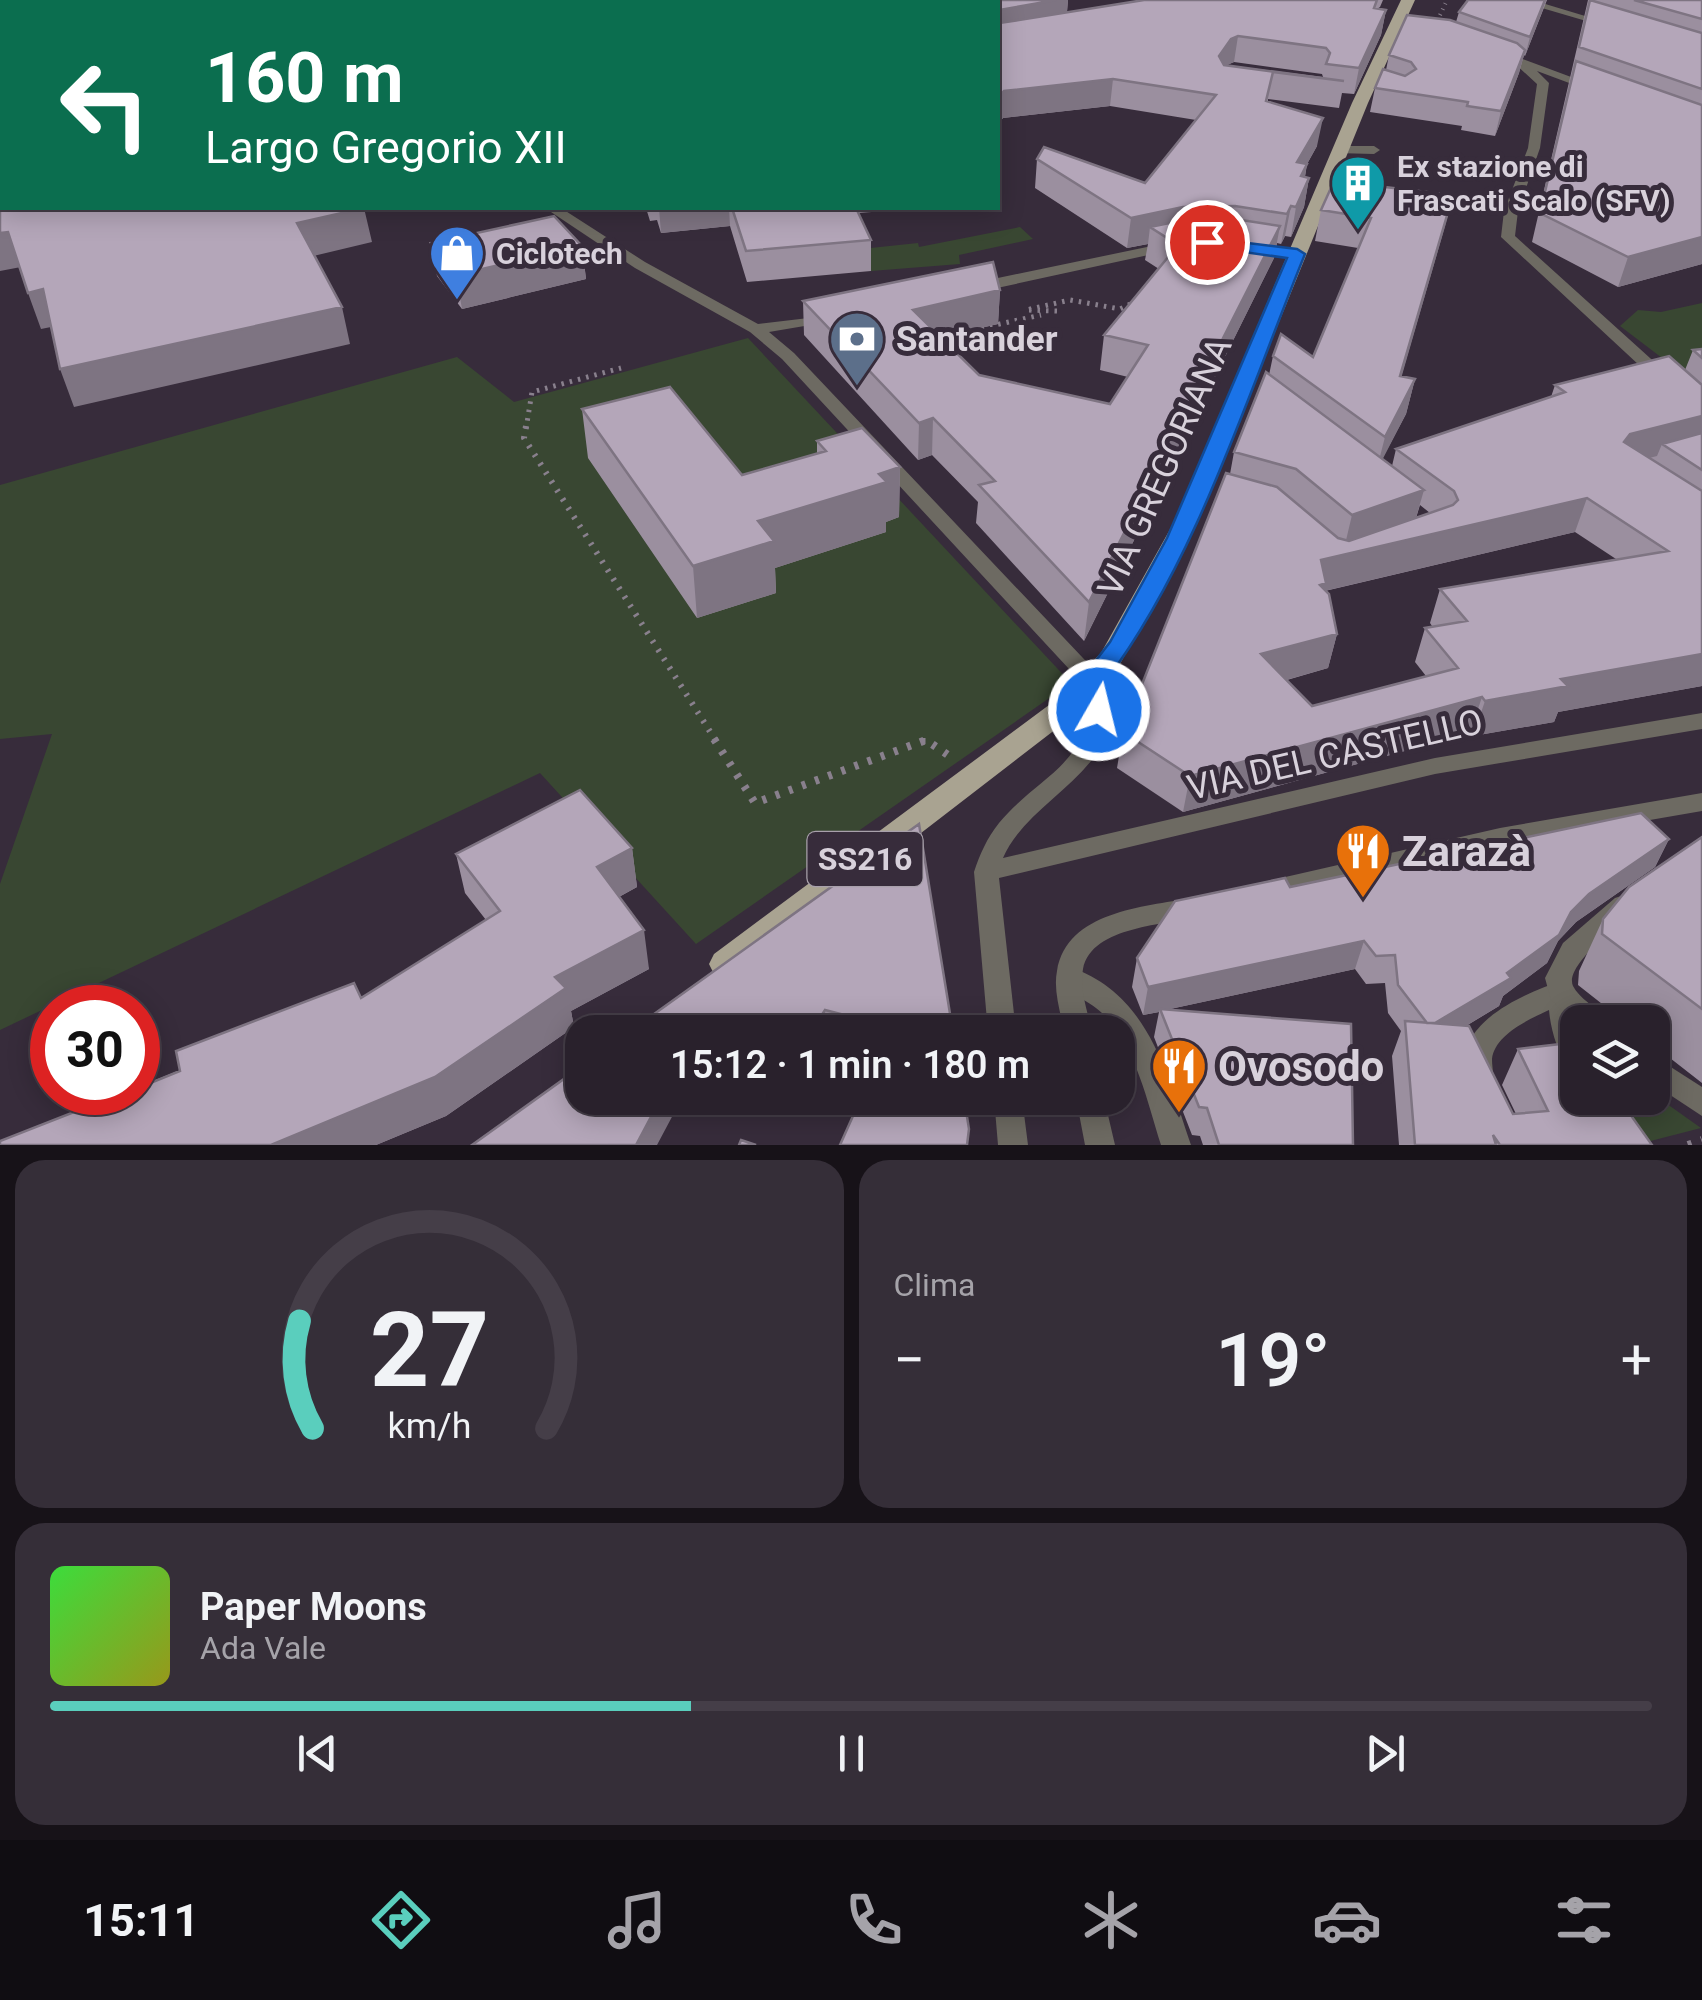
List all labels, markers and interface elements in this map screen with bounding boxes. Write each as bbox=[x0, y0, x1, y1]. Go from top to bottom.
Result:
text: 160 m bbox=[205, 37, 404, 119]
icon: left bbox=[40, 40, 170, 170]
text: Largo Gregorio XII bbox=[205, 121, 567, 174]
place label: Ex stazione di Frascati Scalo (SFV) bbox=[1397, 149, 1671, 218]
building icon: Ex stazione di Frascati Scalo (SFV) bbox=[1328, 153, 1388, 232]
pin bbox=[1165, 200, 1250, 285]
icon: arrive bbox=[1180, 215, 1235, 270]
shop icon: Ciclotech bbox=[427, 223, 487, 302]
place label: Ciclotech bbox=[496, 236, 623, 271]
bank icon: Santander bbox=[827, 309, 887, 388]
place label: Santander bbox=[896, 319, 1058, 360]
street label: VIA GREGORIANA bbox=[1089, 331, 1241, 603]
position arrow bbox=[1047, 658, 1151, 762]
street label: VIA DEL CASTELLO bbox=[1183, 701, 1487, 809]
restaurant icon: Zarazà bbox=[1333, 821, 1393, 900]
place label: Zarazà bbox=[1402, 827, 1531, 876]
road number: SS216 bbox=[808, 832, 922, 886]
speed limit sign: 30 bbox=[30, 985, 160, 1115]
map controls bbox=[1560, 1005, 1670, 1115]
button: layers bbox=[1560, 1005, 1670, 1115]
restaurant icon: Ovosodo bbox=[1149, 1036, 1209, 1115]
place label: Ovosodo bbox=[1218, 1042, 1384, 1091]
text: 15:12 · 1 min · 180 m bbox=[670, 1043, 1030, 1087]
text: Clima bbox=[894, 1266, 975, 1304]
text: 27 bbox=[370, 1290, 489, 1411]
text: 19° bbox=[1216, 1316, 1330, 1404]
text: − bbox=[894, 1328, 925, 1392]
text: + bbox=[1621, 1328, 1652, 1392]
text: km/h bbox=[387, 1405, 471, 1447]
text: Paper Moons bbox=[200, 1585, 427, 1629]
text: Ada Vale bbox=[200, 1629, 326, 1667]
icon: previous bbox=[290, 1726, 345, 1781]
icon: pause bbox=[824, 1726, 879, 1781]
icon: next bbox=[1358, 1726, 1413, 1781]
icon: directions bbox=[366, 1885, 436, 1955]
icon: music bbox=[602, 1885, 672, 1955]
icon: phone bbox=[839, 1885, 909, 1955]
icon: climate bbox=[1076, 1885, 1146, 1955]
icon: car bbox=[1312, 1885, 1382, 1955]
icon: filters bbox=[1549, 1885, 1619, 1955]
text: 15:11 bbox=[83, 1894, 199, 1947]

